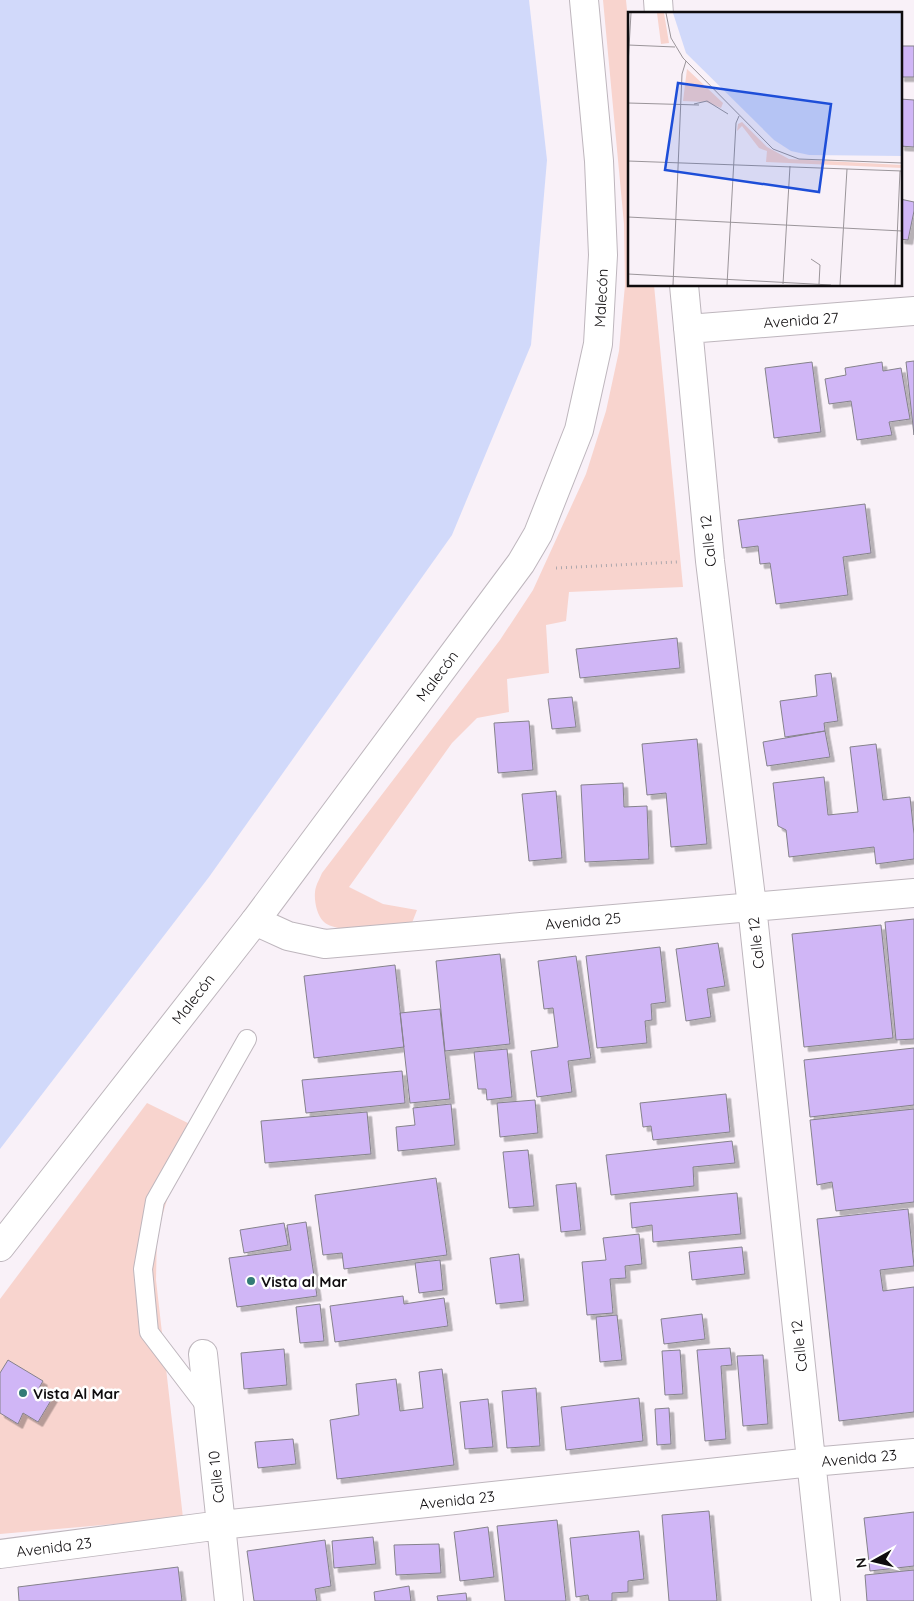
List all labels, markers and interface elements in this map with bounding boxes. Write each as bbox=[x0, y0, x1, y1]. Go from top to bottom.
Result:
inset map bbox=[628, 12, 902, 286]
street label: Malecón bbox=[590, 268, 612, 328]
street label: Avenida 27 bbox=[763, 308, 840, 332]
street label: Calle 12 bbox=[696, 514, 720, 568]
street label: Malecón bbox=[412, 647, 462, 705]
street label: Avenida 25 bbox=[544, 908, 622, 934]
street label: Calle 12 bbox=[744, 916, 768, 970]
street label: Malecón bbox=[167, 970, 219, 1028]
place label: Vista al Mar bbox=[261, 1272, 348, 1291]
marker: Vista al Mar bbox=[245, 1275, 257, 1287]
street label: Calle 12 bbox=[787, 1319, 811, 1373]
place label: Vista Al Mar bbox=[33, 1384, 120, 1403]
marker: Vista Al Mar bbox=[17, 1387, 29, 1399]
street label: Avenida 23 bbox=[820, 1445, 898, 1471]
street label: Calle 10 bbox=[204, 1450, 228, 1504]
street label: Avenida 23 bbox=[418, 1487, 496, 1513]
street label: Avenida 23 bbox=[15, 1533, 93, 1561]
north arrow bbox=[849, 1536, 899, 1586]
text: N bbox=[851, 1556, 871, 1569]

